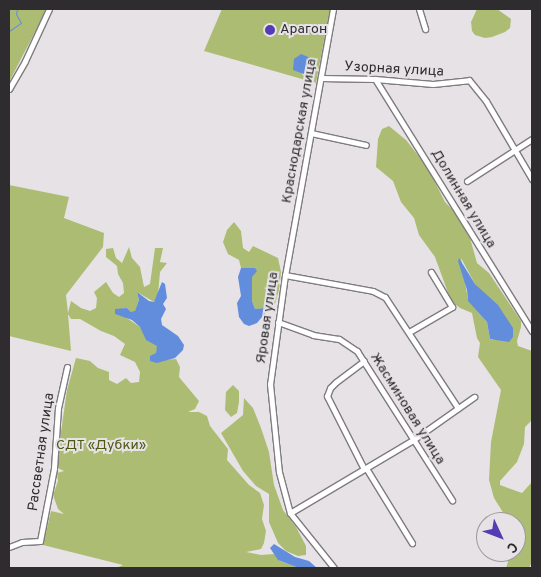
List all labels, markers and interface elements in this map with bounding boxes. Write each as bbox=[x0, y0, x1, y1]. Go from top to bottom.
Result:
place label: Арагон bbox=[280, 22, 327, 38]
marker: Арагон bbox=[264, 24, 276, 36]
street label: Краснодарская улица bbox=[279, 57, 321, 205]
street label: Узорная улица bbox=[344, 59, 444, 81]
street label: Долинная улица bbox=[427, 147, 499, 251]
street label: Яровая улица bbox=[253, 271, 283, 365]
street label: Жасминовая улица bbox=[366, 350, 448, 468]
street label: Рассветная улица bbox=[25, 392, 59, 512]
park label: СДТ «Дубки» bbox=[56, 438, 146, 454]
north arrow bbox=[476, 512, 526, 562]
text: С bbox=[502, 538, 521, 556]

